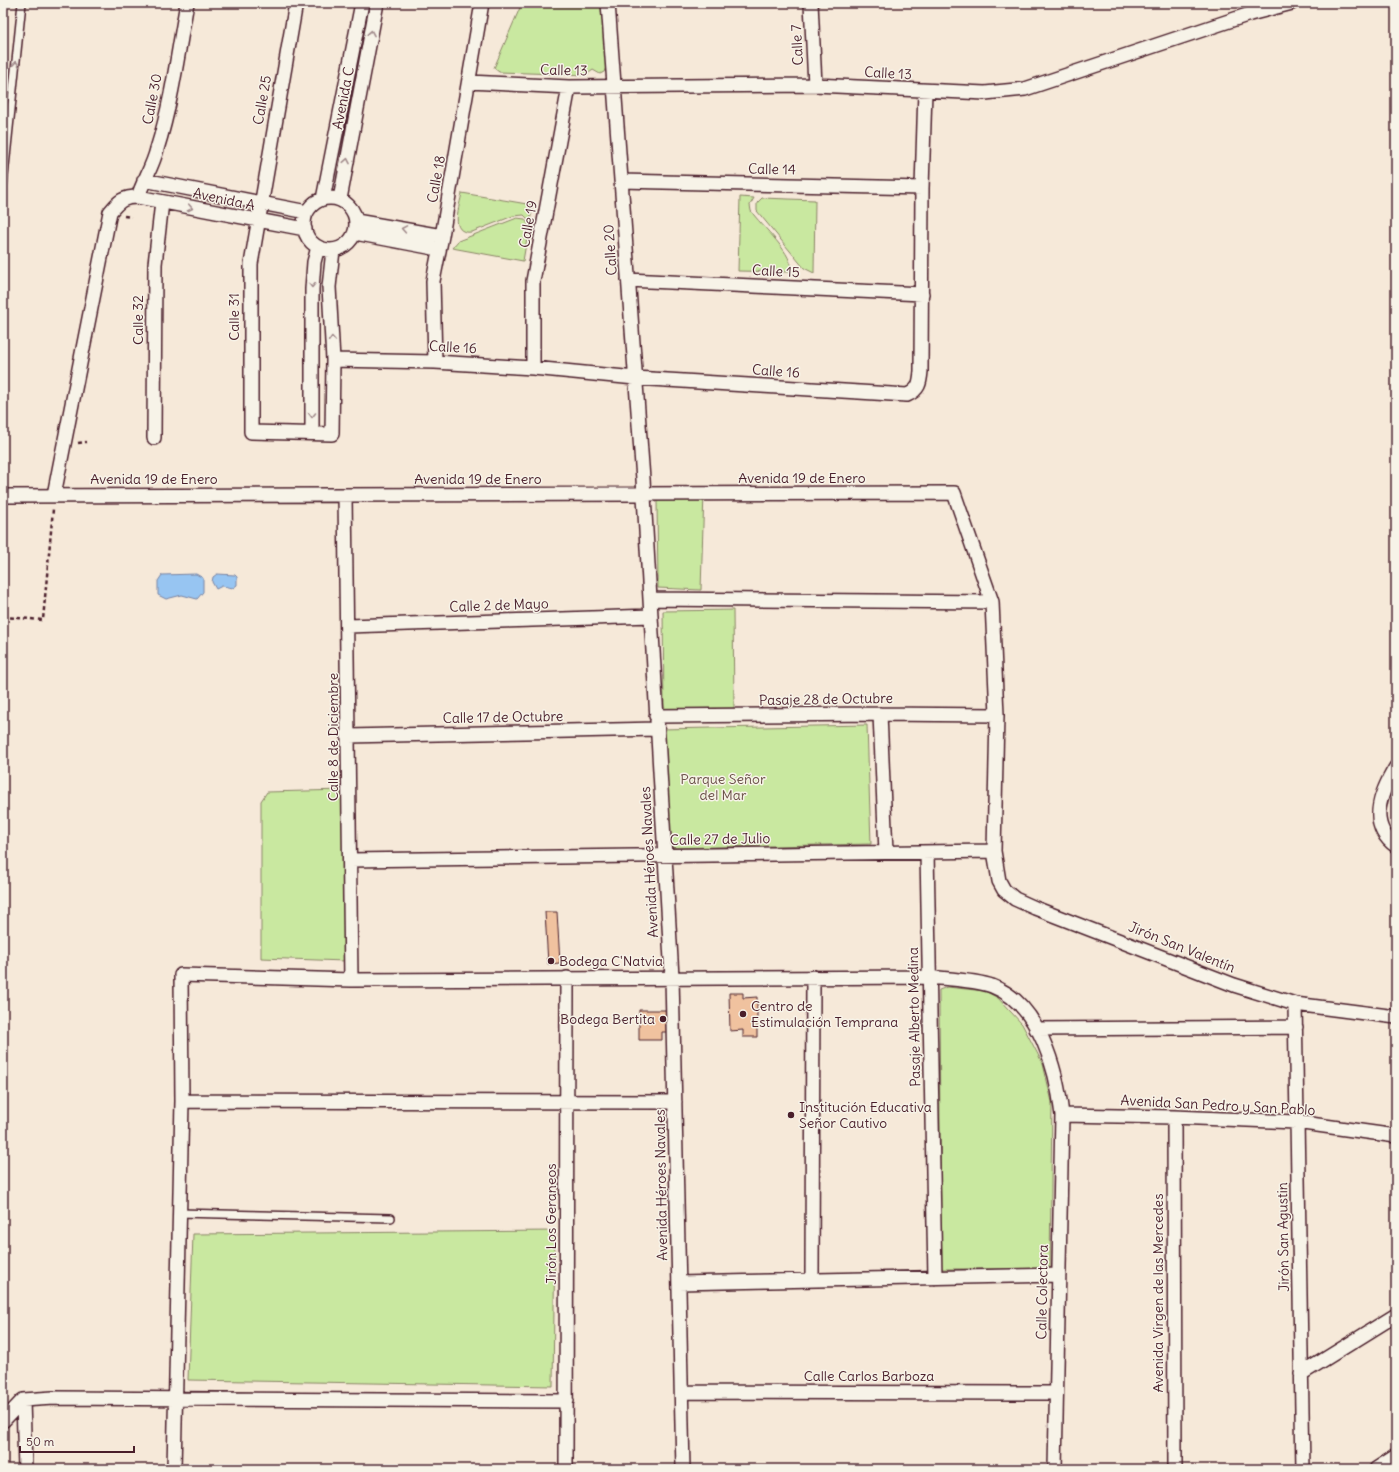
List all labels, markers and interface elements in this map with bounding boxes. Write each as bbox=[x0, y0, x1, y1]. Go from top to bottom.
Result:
street label: Calle 7 bbox=[787, 24, 807, 66]
one-way arrow bbox=[367, 30, 375, 37]
one-way arrow bbox=[11, 61, 20, 67]
street label: Calle 13 bbox=[540, 61, 588, 79]
street label: Calle 13 bbox=[864, 63, 912, 83]
street label: Avenida C bbox=[328, 65, 358, 131]
street label: Calle 30 bbox=[138, 72, 166, 126]
street label: Calle 25 bbox=[249, 74, 275, 126]
street label: Calle 18 bbox=[423, 154, 449, 204]
one-way arrow bbox=[343, 158, 351, 164]
street label: Calle 14 bbox=[748, 160, 796, 178]
street label: Avenida A bbox=[191, 184, 257, 214]
street label: Calle 19 bbox=[515, 199, 541, 249]
one-way arrow bbox=[187, 203, 193, 211]
street label: Calle 20 bbox=[599, 224, 621, 276]
one-way arrow bbox=[400, 225, 407, 234]
street label: Calle 15 bbox=[752, 261, 800, 281]
one-way arrow bbox=[308, 282, 316, 288]
street label: Calle 31 bbox=[225, 293, 243, 341]
street label: Calle 32 bbox=[129, 295, 147, 345]
one-way arrow bbox=[327, 336, 336, 342]
street label: Calle 16 bbox=[429, 337, 477, 357]
street label: Calle 16 bbox=[751, 360, 801, 382]
one-way arrow bbox=[308, 412, 316, 418]
street label: Avenida 19 de Enero bbox=[738, 469, 866, 487]
street label: Avenida 19 de Enero bbox=[90, 470, 218, 488]
street label: Avenida 19 de Enero bbox=[414, 470, 542, 488]
street label: Calle 2 de Mayo bbox=[449, 594, 549, 616]
street label: Calle 8 de Diciembre bbox=[324, 673, 342, 801]
street label: Pasaje 28 de Octubre bbox=[759, 689, 893, 709]
street label: Calle 17 de Octubre bbox=[443, 707, 563, 727]
park label: Parque Señor del Mar bbox=[680, 770, 766, 804]
street label: Avenida Héroes Navales bbox=[636, 786, 662, 938]
street label: Calle 27 de Julio bbox=[670, 829, 771, 849]
street label: Jirón San Valentín bbox=[1126, 917, 1238, 977]
street label: Pasaje Alberto Medina bbox=[904, 947, 924, 1087]
place label: Bodega C'Natvia bbox=[559, 952, 663, 970]
marker: Bodega C'Natvia bbox=[546, 956, 556, 966]
place label: Centro de Estimulación Temprana bbox=[751, 997, 898, 1031]
marker: Centro de Estimulación Temprana bbox=[738, 1009, 748, 1019]
place label: Bodega Bertita bbox=[560, 1010, 655, 1028]
marker: Bodega Bertita bbox=[658, 1014, 668, 1024]
street label: Avenida San Pedro y San Pablo bbox=[1120, 1091, 1316, 1119]
place label: Institución Educativa Señor Cautivo bbox=[799, 1098, 932, 1132]
street label: Avenida Héroes Navales bbox=[651, 1109, 671, 1261]
marker: Institución Educativa Señor Cautivo bbox=[786, 1110, 796, 1120]
street label: Jirón Los Geraneos bbox=[542, 1163, 560, 1285]
street label: Jirón San Agustin bbox=[1273, 1182, 1293, 1292]
street label: Avenida Virgen de las Mercedes bbox=[1149, 1193, 1167, 1393]
street label: Calle Colectora bbox=[1032, 1244, 1052, 1340]
street label: Calle Carlos Barboza bbox=[804, 1367, 934, 1385]
scale bar bbox=[20, 1428, 134, 1454]
text: 50 m bbox=[26, 1434, 55, 1449]

